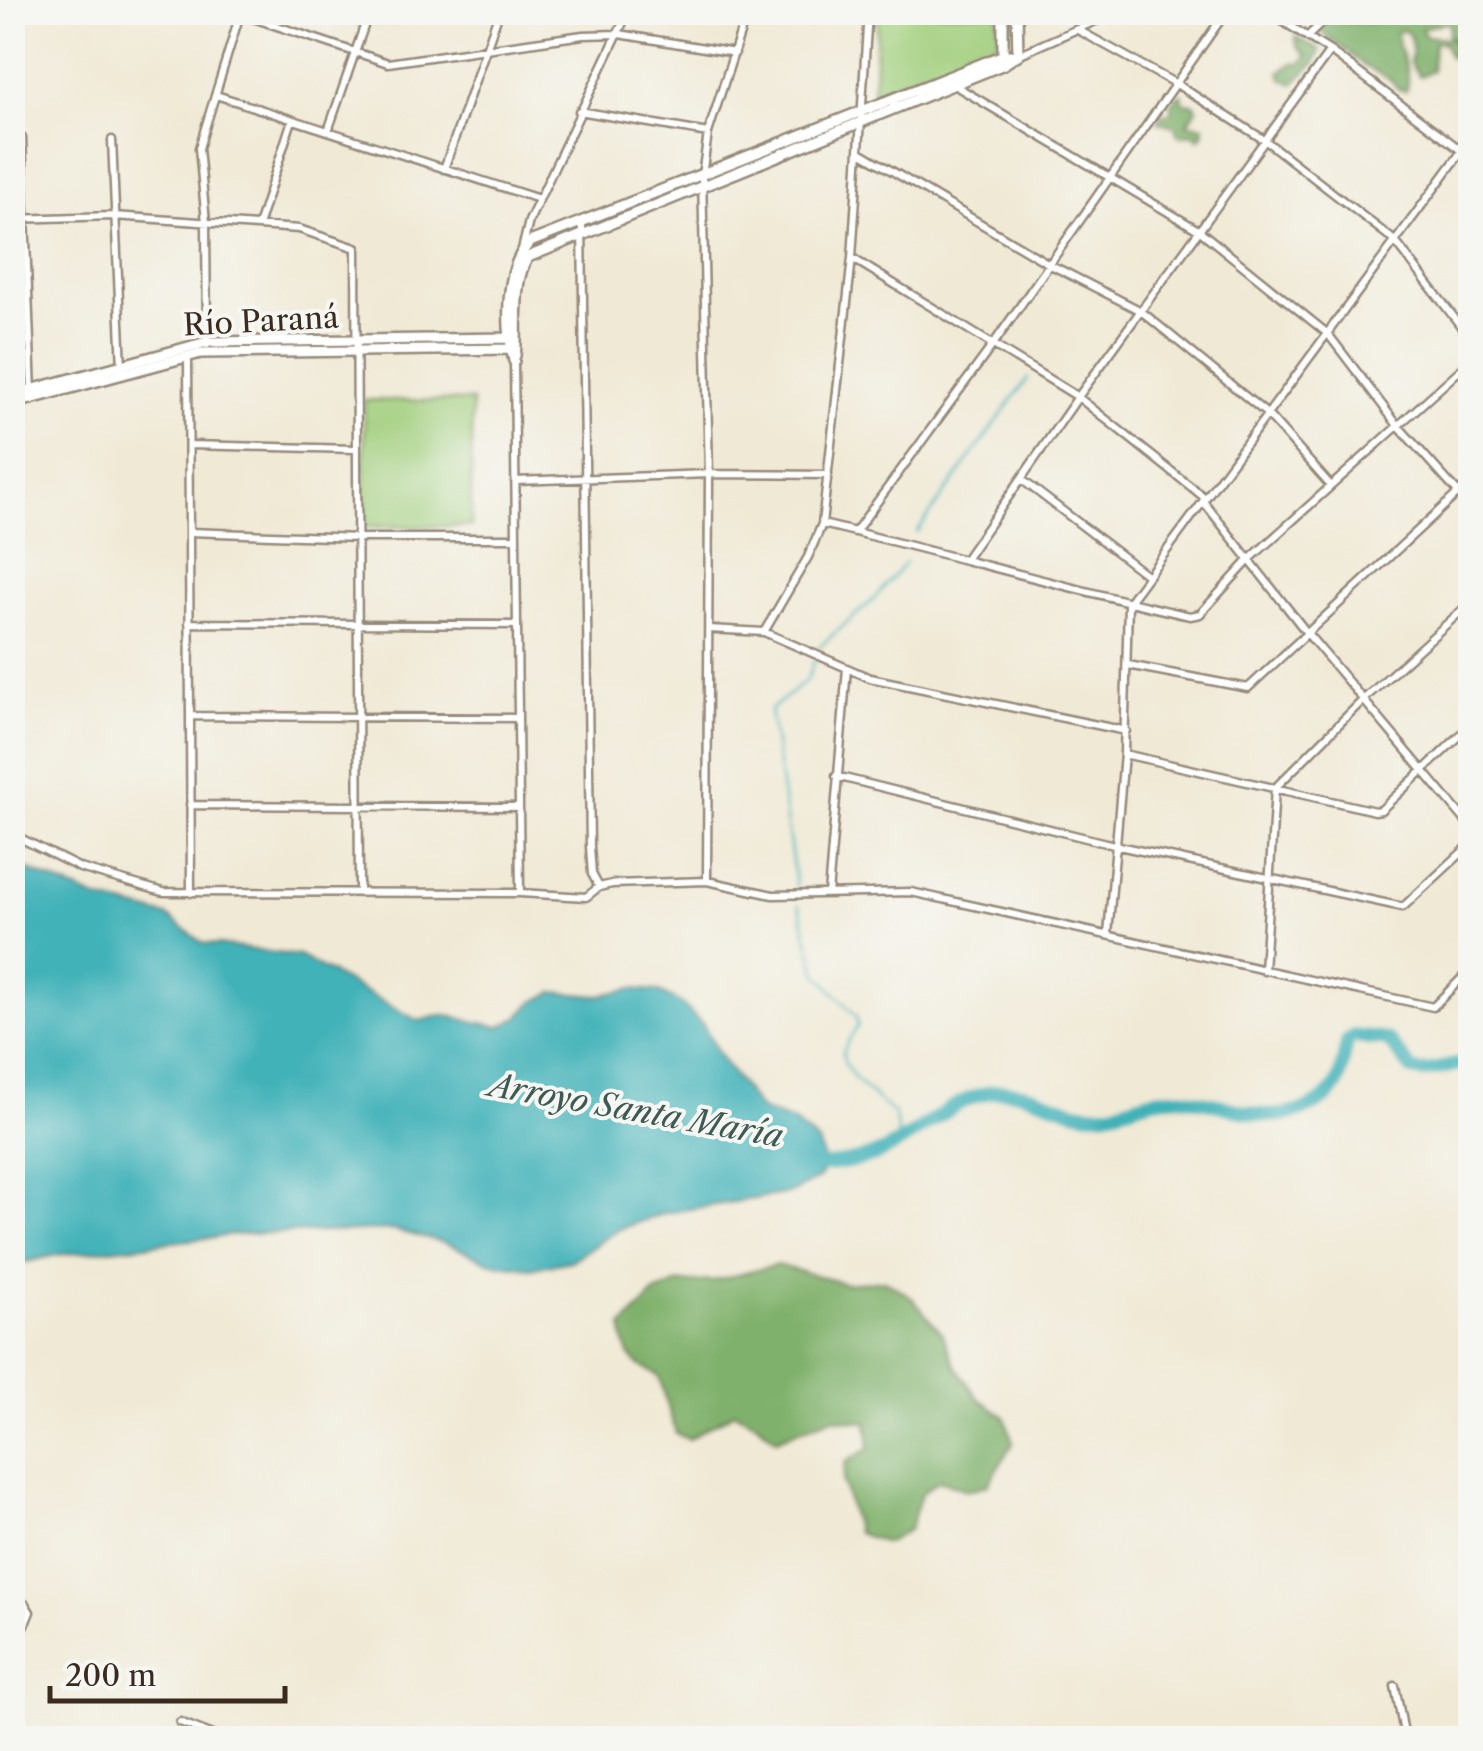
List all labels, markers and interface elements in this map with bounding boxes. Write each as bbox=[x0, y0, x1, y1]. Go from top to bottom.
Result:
street label: Río Paraná bbox=[182, 298, 340, 344]
water label: Arroyo Santa María bbox=[481, 1064, 786, 1155]
scale bar bbox=[50, 1641, 285, 1703]
text: 200 m bbox=[65, 1657, 156, 1694]

